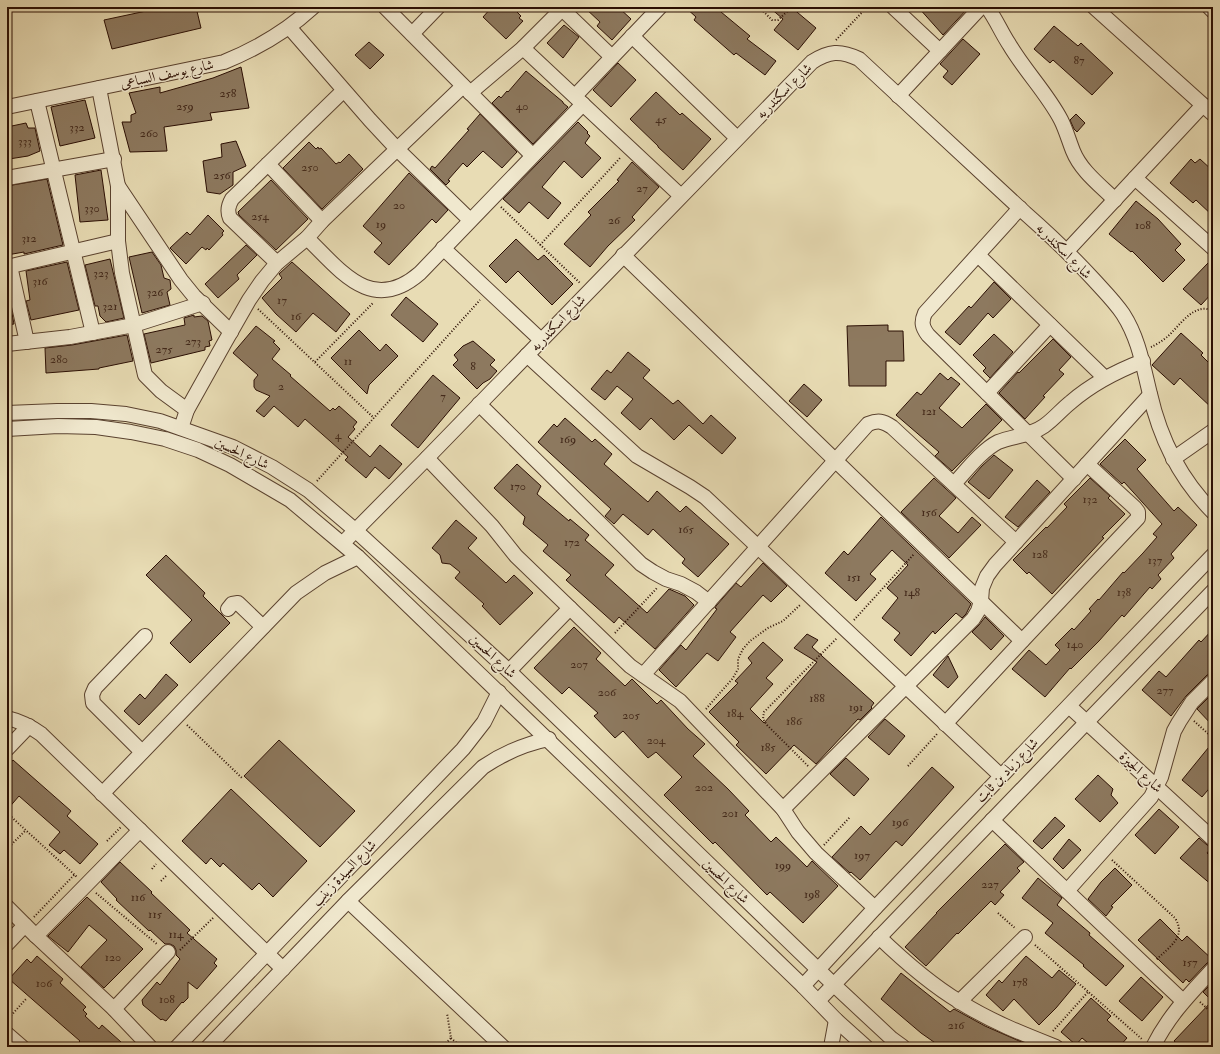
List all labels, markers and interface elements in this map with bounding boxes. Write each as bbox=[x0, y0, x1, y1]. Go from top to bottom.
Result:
house number: 87 bbox=[1073, 53, 1085, 68]
street label: شارع يوسف السباعى bbox=[119, 56, 216, 95]
street label: شارع اسكندريه bbox=[753, 60, 818, 124]
house number: 258 bbox=[220, 86, 237, 101]
house number: 259 bbox=[176, 99, 194, 114]
house number: 40 bbox=[516, 99, 528, 114]
house number: 45 bbox=[655, 112, 668, 127]
house number: 332 bbox=[69, 120, 85, 135]
house number: 260 bbox=[140, 126, 158, 141]
house number: 333 bbox=[18, 134, 32, 149]
house number: 250 bbox=[301, 160, 319, 175]
house number: 256 bbox=[213, 168, 232, 183]
house number: 27 bbox=[636, 181, 648, 196]
house number: 20 bbox=[393, 198, 405, 213]
house number: 330 bbox=[84, 201, 100, 216]
house number: 254 bbox=[251, 209, 269, 224]
house number: 26 bbox=[608, 213, 621, 228]
house number: 19 bbox=[376, 217, 386, 232]
house number: 108 bbox=[1135, 218, 1151, 233]
street label: شارع اسكندريه bbox=[1031, 220, 1095, 285]
house number: 312 bbox=[22, 231, 36, 246]
house number: 323 bbox=[93, 266, 109, 281]
house number: 316 bbox=[33, 274, 48, 289]
house number: 326 bbox=[147, 285, 164, 300]
street label: شارع اسكندريه bbox=[527, 291, 591, 357]
house number: 17 bbox=[277, 293, 287, 308]
house number: 321 bbox=[103, 299, 117, 314]
house number: 16 bbox=[291, 309, 302, 324]
house number: 273 bbox=[185, 334, 201, 349]
house number: 275 bbox=[156, 342, 173, 357]
house number: 280 bbox=[50, 352, 68, 367]
house number: 11 bbox=[344, 354, 352, 369]
house number: 8 bbox=[470, 359, 476, 374]
house number: 2 bbox=[278, 379, 284, 394]
house number: 7 bbox=[440, 389, 446, 404]
house number: 121 bbox=[922, 404, 936, 419]
house number: 4 bbox=[335, 428, 342, 443]
house number: 169 bbox=[560, 432, 576, 447]
street label: شارع الحسين bbox=[211, 433, 272, 476]
house number: 170 bbox=[510, 479, 526, 494]
house number: 132 bbox=[1083, 492, 1097, 507]
house number: 156 bbox=[921, 505, 938, 520]
house number: 165 bbox=[678, 522, 694, 537]
house number: 172 bbox=[564, 535, 580, 550]
house number: 128 bbox=[1032, 547, 1048, 562]
house number: 137 bbox=[1148, 553, 1163, 568]
house number: 151 bbox=[847, 570, 861, 585]
house number: 148 bbox=[904, 585, 921, 600]
house number: 138 bbox=[1117, 585, 1132, 600]
street label: شارع الحسين bbox=[464, 630, 520, 684]
house number: 140 bbox=[1067, 637, 1083, 652]
house number: 207 bbox=[570, 657, 588, 672]
house number: 277 bbox=[1156, 683, 1174, 698]
house number: 206 bbox=[598, 685, 617, 700]
house number: 188 bbox=[809, 691, 825, 706]
house number: 191 bbox=[849, 700, 863, 715]
house number: 184 bbox=[727, 706, 744, 721]
house number: 205 bbox=[622, 708, 640, 723]
house number: 186 bbox=[786, 714, 803, 729]
house number: 204 bbox=[647, 733, 666, 748]
street label: شارع زياد بن ثابت bbox=[972, 734, 1044, 808]
house number: 185 bbox=[760, 740, 776, 755]
street label: شارع الجيزة bbox=[1114, 748, 1166, 799]
house number: 202 bbox=[695, 780, 713, 795]
house number: 201 bbox=[722, 806, 738, 821]
house number: 196 bbox=[892, 815, 909, 830]
street label: شارع السيدة زينب bbox=[308, 836, 382, 912]
house number: 197 bbox=[854, 848, 870, 863]
street label: شارع الحسين bbox=[697, 855, 753, 909]
house number: 199 bbox=[775, 858, 791, 873]
house number: 227 bbox=[981, 877, 999, 892]
house number: 198 bbox=[804, 887, 820, 902]
house number: 116 bbox=[131, 890, 146, 905]
house number: 115 bbox=[148, 907, 163, 922]
house number: 114 bbox=[168, 927, 184, 942]
house number: 120 bbox=[105, 950, 121, 965]
house number: 157 bbox=[1182, 955, 1198, 970]
house number: 178 bbox=[1012, 975, 1028, 990]
house number: 106 bbox=[36, 976, 53, 991]
house number: 108 bbox=[159, 992, 175, 1007]
house number: 216 bbox=[948, 1018, 965, 1033]

